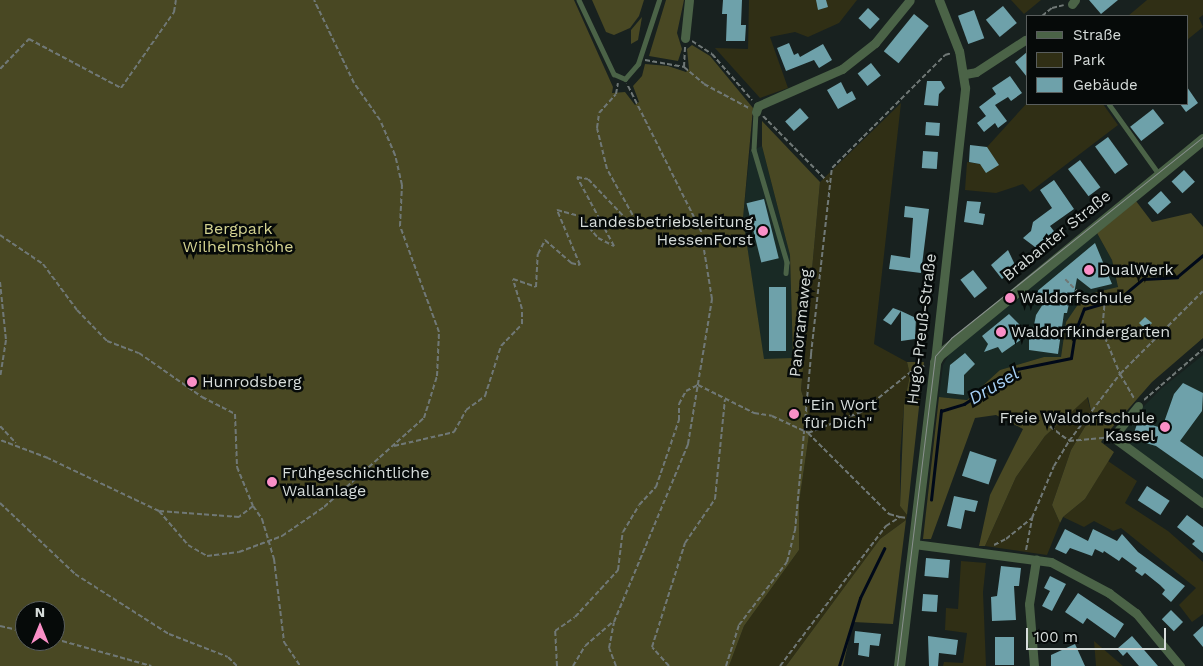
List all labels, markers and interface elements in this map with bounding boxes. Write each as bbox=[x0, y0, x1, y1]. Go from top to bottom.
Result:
legend bbox=[1026, 15, 1188, 105]
text: Straße bbox=[1073, 26, 1121, 44]
text: Park bbox=[1073, 51, 1105, 69]
text: Gebäude bbox=[1073, 76, 1138, 94]
street label: Brabanter Straße bbox=[999, 186, 1115, 286]
place label: Landesbetriebsleitung HessenForst bbox=[579, 212, 753, 250]
park label: Bergpark Wilhelmshöhe bbox=[183, 219, 293, 257]
marker: Landesbetriebsleitung HessenForst bbox=[757, 225, 769, 237]
street label: Hugo-Preuß-Straße bbox=[903, 252, 941, 406]
place label: DualWerk bbox=[1099, 260, 1174, 280]
marker: DualWerk bbox=[1083, 264, 1095, 276]
street label: Panoramaweg bbox=[786, 268, 816, 378]
place label: Waldorfschule bbox=[1020, 288, 1132, 308]
marker: Waldorfschule bbox=[1004, 292, 1016, 304]
place label: Waldorfkindergarten bbox=[1011, 322, 1170, 342]
marker: Waldorfkindergarten bbox=[995, 326, 1007, 338]
water label: Drusel bbox=[965, 363, 1023, 409]
place label: Hunrodsberg bbox=[202, 372, 302, 392]
marker: Hunrodsberg bbox=[186, 376, 198, 388]
place label: "Ein Wort für Dich" bbox=[804, 395, 877, 433]
marker: "Ein Wort für Dich" bbox=[788, 408, 800, 420]
place label: Freie Waldorfschule Kassel bbox=[999, 408, 1155, 446]
marker: Freie Waldorfschule Kassel bbox=[1159, 421, 1171, 433]
place label: Frühgeschichtliche Wallanlage bbox=[282, 463, 429, 501]
marker: Frühgeschichtliche Wallanlage bbox=[266, 476, 278, 488]
north arrow bbox=[15, 601, 65, 651]
text: N bbox=[35, 604, 45, 620]
scale bar bbox=[1028, 618, 1168, 650]
text: 100 m bbox=[1034, 628, 1078, 646]

